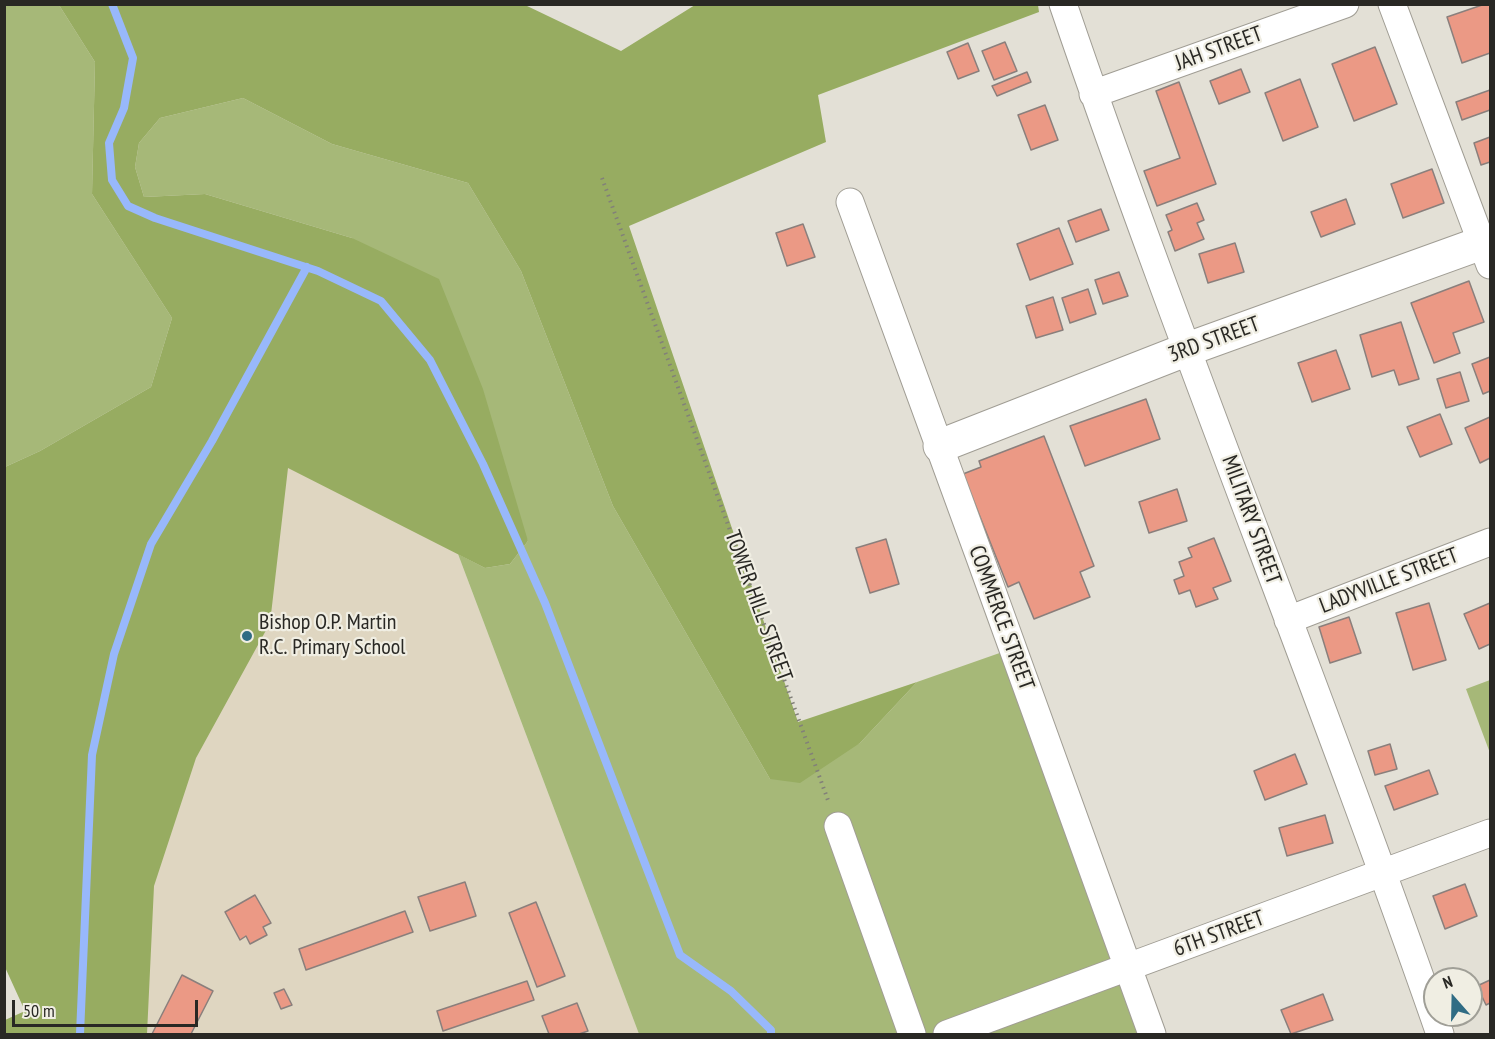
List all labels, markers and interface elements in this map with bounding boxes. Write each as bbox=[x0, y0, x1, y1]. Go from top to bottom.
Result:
street label: JAH STREET bbox=[1172, 21, 1266, 77]
street label: 3RD STREET bbox=[1165, 311, 1263, 369]
street label: MILITARY STREET bbox=[1215, 452, 1287, 588]
street label: TOWER HILL STREET bbox=[718, 527, 798, 685]
street label: COMMERCE STREET bbox=[963, 542, 1039, 694]
street label: LADYVILLE STREET bbox=[1316, 542, 1462, 620]
place label: Bishop O.P. Martin R.C. Primary School bbox=[259, 610, 405, 662]
marker: Bishop O.P. Martin R.C. Primary School bbox=[240, 629, 254, 643]
street label: 6TH STREET bbox=[1170, 905, 1268, 963]
north arrow bbox=[1423, 967, 1483, 1027]
text: N bbox=[1440, 971, 1455, 993]
scale bar bbox=[15, 988, 201, 1026]
text: 50 m bbox=[23, 999, 55, 1022]

